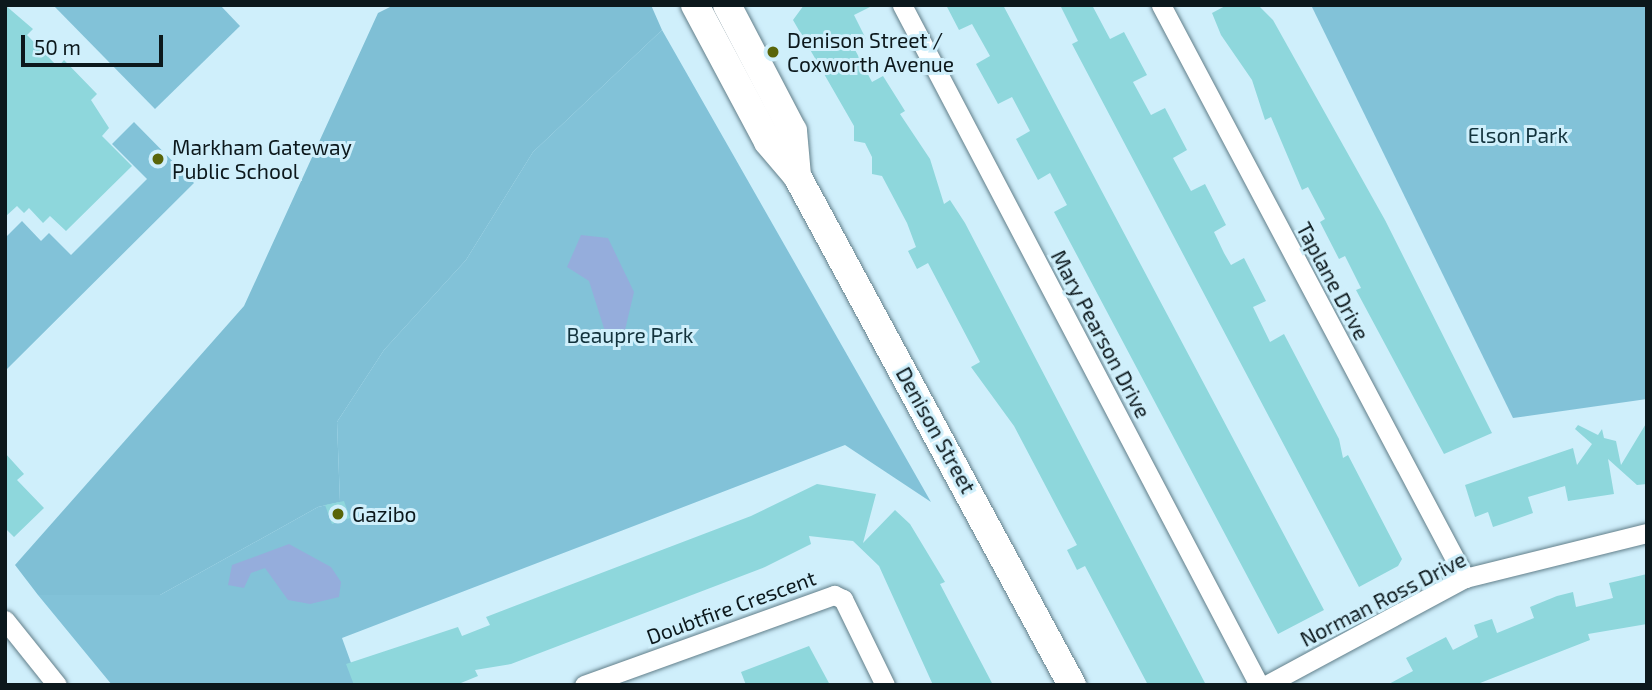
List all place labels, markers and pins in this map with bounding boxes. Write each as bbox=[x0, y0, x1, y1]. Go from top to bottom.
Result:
place label: Denison Street / Coxworth Avenue bbox=[787, 27, 955, 77]
marker: Denison Street / Coxworth Avenue bbox=[765, 44, 781, 60]
place label: Markham Gateway Public School bbox=[172, 134, 352, 184]
marker: Markham Gateway Public School bbox=[150, 151, 166, 167]
place label: Gazibo bbox=[352, 501, 417, 527]
marker: Gazibo bbox=[330, 506, 346, 522]

